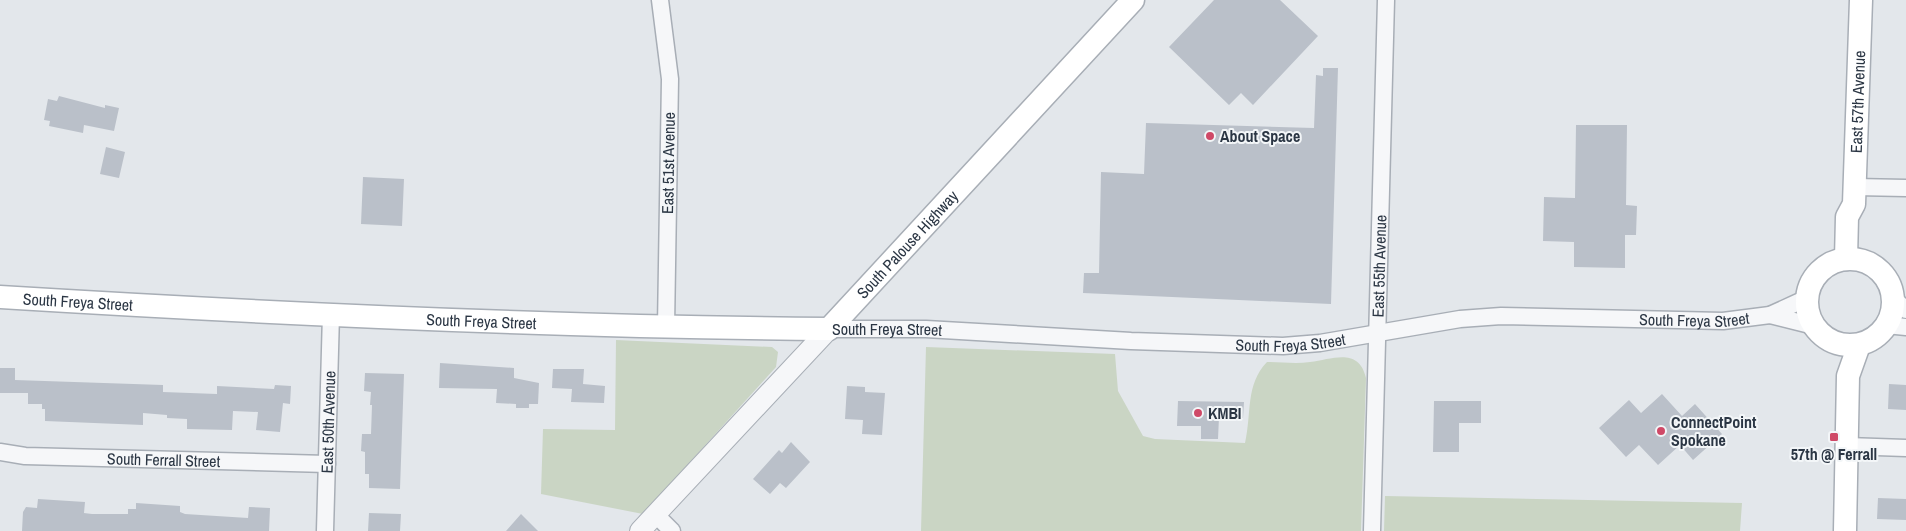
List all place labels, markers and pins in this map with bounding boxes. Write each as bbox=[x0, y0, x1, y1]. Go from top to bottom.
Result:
place label: About Space bbox=[1220, 125, 1300, 147]
marker: About Space bbox=[1204, 130, 1216, 142]
place label: KMBI bbox=[1208, 402, 1242, 424]
marker: KMBI bbox=[1192, 407, 1204, 419]
place label: ConnectPoint Spokane bbox=[1671, 411, 1757, 451]
marker: ConnectPoint Spokane bbox=[1655, 425, 1667, 437]
marker: 57th @ Ferrall bbox=[1828, 431, 1840, 443]
place label: 57th @ Ferrall bbox=[1791, 443, 1877, 465]

